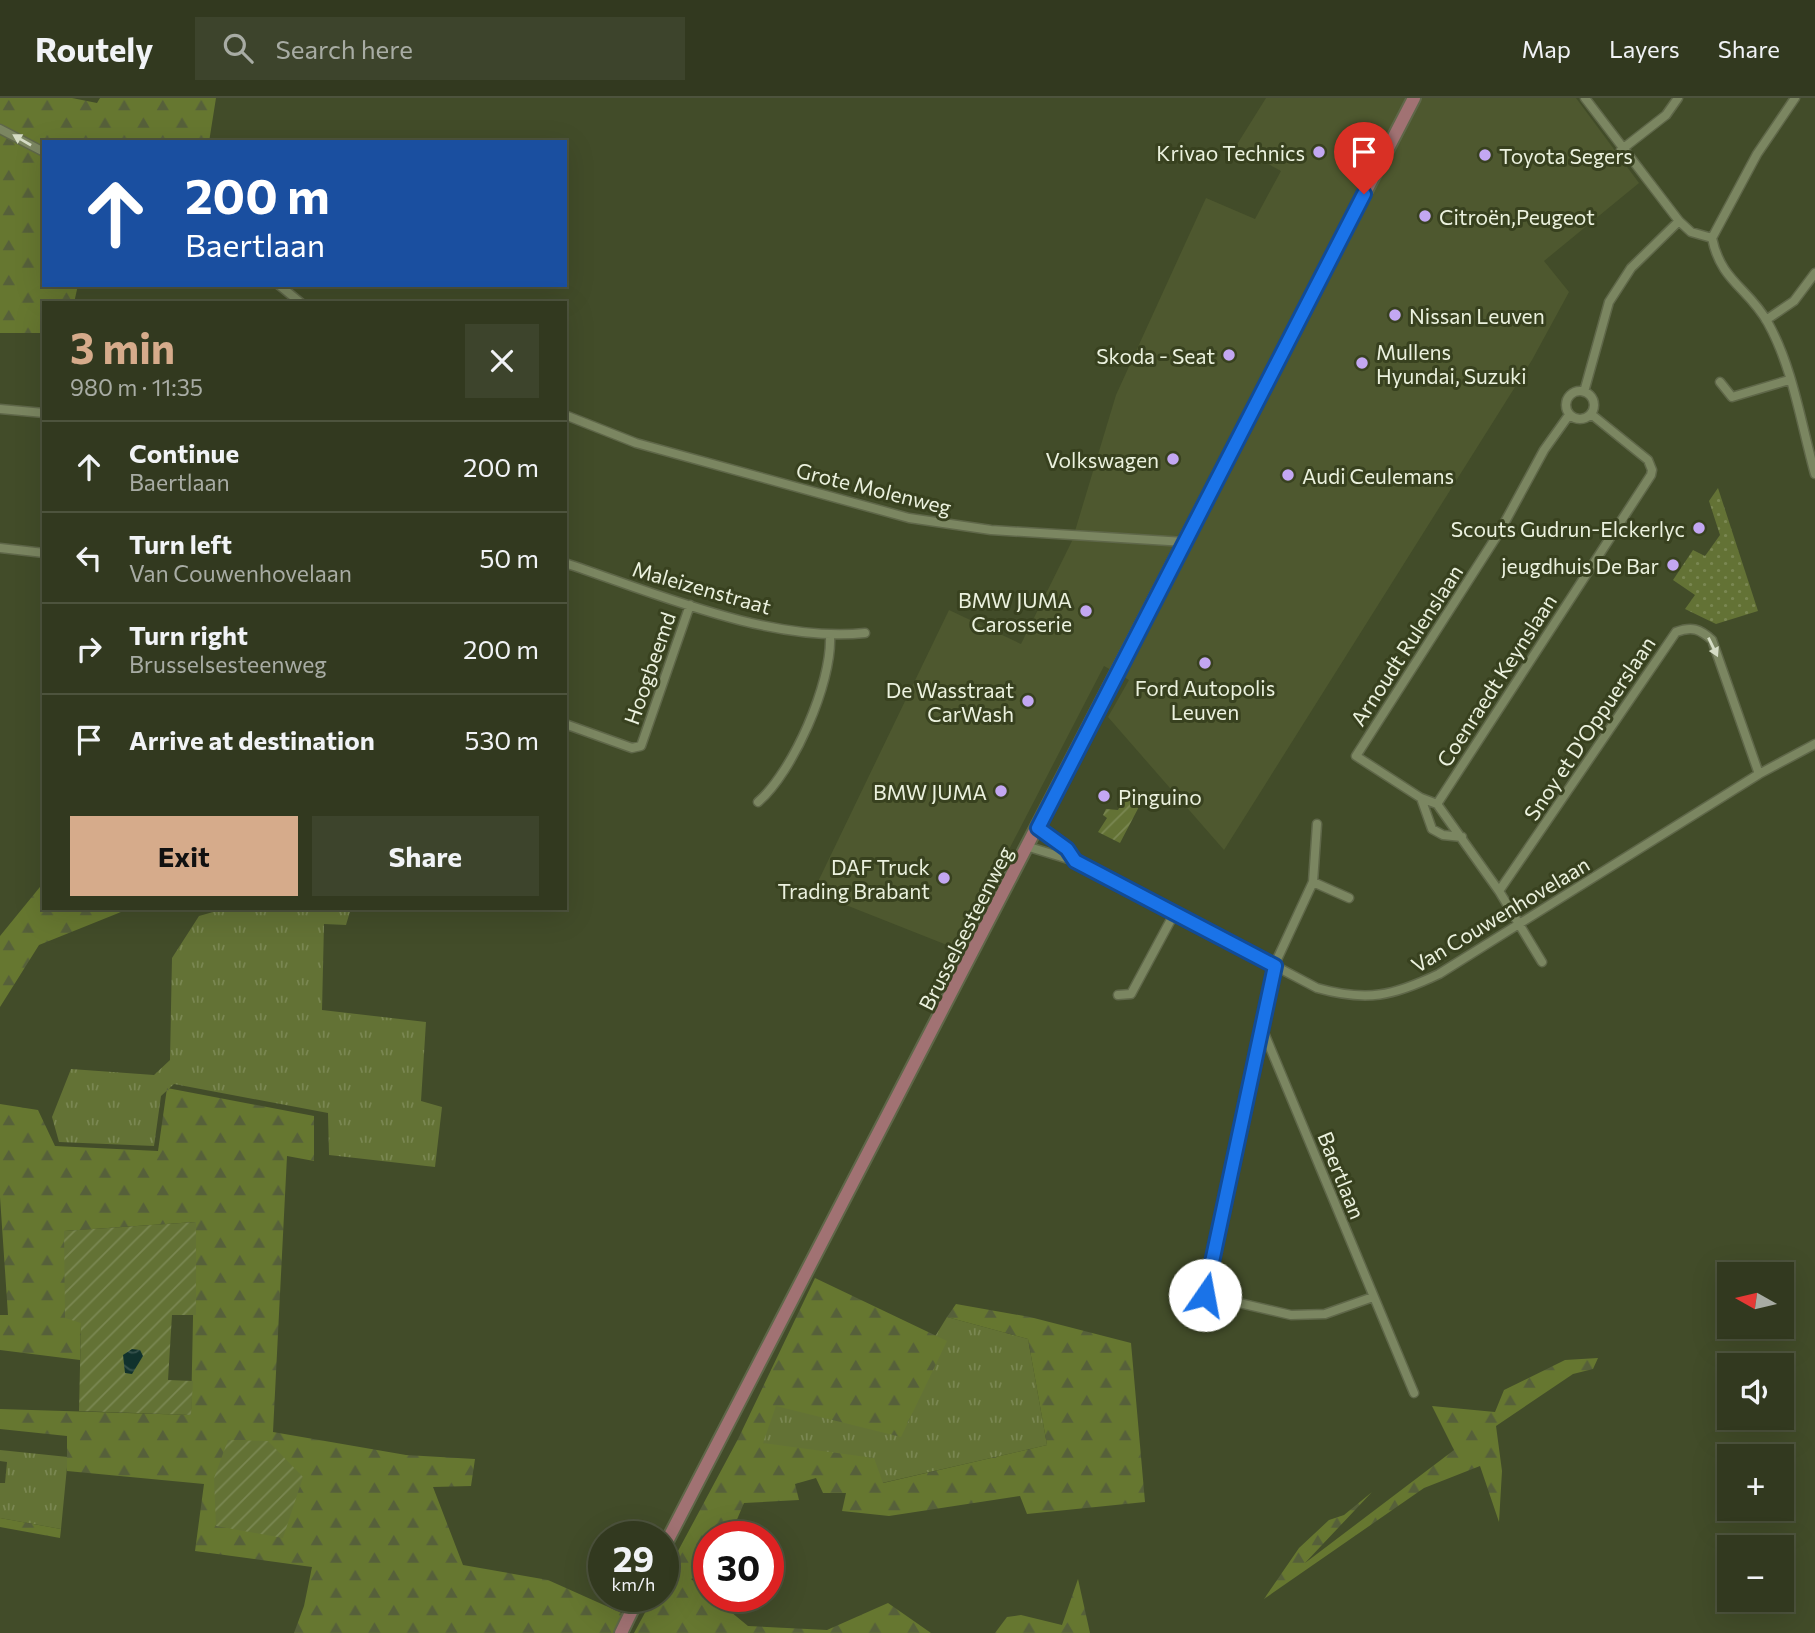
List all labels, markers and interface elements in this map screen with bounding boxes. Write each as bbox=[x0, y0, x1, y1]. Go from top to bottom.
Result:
search box bbox=[195, 17, 685, 80]
text: Routely bbox=[35, 28, 153, 69]
icon: search bbox=[219, 29, 257, 67]
text: Search here bbox=[275, 33, 413, 64]
text: Map bbox=[1522, 34, 1571, 63]
text: Layers bbox=[1609, 34, 1680, 63]
text: Share bbox=[1718, 34, 1780, 63]
pin bbox=[1334, 122, 1394, 194]
one-way arrow bbox=[13, 133, 32, 146]
icon: arrive bbox=[1345, 133, 1383, 171]
place label: Krivao Technics bbox=[1156, 140, 1305, 165]
place label: Toyota Segers bbox=[1499, 143, 1633, 168]
marker: Krivao Technics bbox=[1311, 144, 1327, 160]
marker: Toyota Segers bbox=[1477, 147, 1493, 163]
text: 200 m bbox=[185, 164, 330, 224]
icon: ahead bbox=[70, 168, 161, 259]
place label: Citroën,Peugeot bbox=[1439, 204, 1595, 229]
marker: Citroën,Peugeot bbox=[1417, 208, 1433, 224]
text: Baertlaan bbox=[185, 224, 325, 264]
place label: Nissan Leuven bbox=[1409, 303, 1545, 328]
marker: Nissan Leuven bbox=[1387, 307, 1403, 323]
text: 3 min bbox=[70, 321, 175, 373]
button: close bbox=[465, 324, 539, 398]
place label: Mullens Hyundai, Suzuki bbox=[1376, 339, 1527, 388]
place label: Skoda - Seat bbox=[1096, 343, 1215, 368]
marker: Skoda - Seat bbox=[1221, 347, 1237, 363]
marker: Mullens Hyundai, Suzuki bbox=[1354, 355, 1370, 371]
text: 980 m · 11:35 bbox=[70, 373, 203, 401]
text: Continue bbox=[129, 437, 239, 468]
place label: Volkswagen bbox=[1046, 447, 1159, 472]
icon: ahead bbox=[70, 448, 108, 486]
text: 200 m bbox=[463, 451, 539, 482]
marker: Volkswagen bbox=[1165, 451, 1181, 467]
street label: Grote Molenweg bbox=[794, 457, 954, 519]
place label: Audi Ceulemans bbox=[1302, 463, 1454, 488]
marker: Audi Ceulemans bbox=[1280, 467, 1296, 483]
text: Baertlaan bbox=[129, 468, 230, 496]
place label: Scouts Gudrun-Elckerlyc bbox=[1451, 516, 1685, 541]
marker: Scouts Gudrun-Elckerlyc bbox=[1691, 520, 1707, 536]
text: Turn left bbox=[129, 528, 232, 559]
icon: left bbox=[70, 539, 108, 577]
text: 50 m bbox=[479, 542, 539, 573]
place label: jeugdhuis De Bar bbox=[1501, 553, 1659, 578]
street label: Maleizenstraat bbox=[630, 555, 774, 619]
marker: jeugdhuis De Bar bbox=[1665, 557, 1681, 573]
text: Van Couwenhovelaan bbox=[129, 559, 352, 587]
street label: Arnoudt Rulenslaan bbox=[1345, 560, 1467, 730]
place label: BMW JUMA Carosserie bbox=[958, 587, 1072, 636]
street label: Coenraedt Keynslaan bbox=[1431, 589, 1561, 771]
marker: BMW JUMA Carosserie bbox=[1078, 603, 1094, 619]
street label: Hoogbeemd bbox=[618, 608, 680, 728]
text: Turn right bbox=[129, 619, 248, 650]
icon: right bbox=[70, 630, 108, 668]
street label: Snoy et D'Oppuerslaan bbox=[1518, 631, 1660, 825]
text: 200 m bbox=[463, 633, 539, 664]
one-way arrow bbox=[1708, 637, 1719, 657]
text: Brusselsesteenweg bbox=[129, 650, 327, 678]
marker: Ford Autopolis Leuven bbox=[1197, 655, 1213, 671]
place label: Ford Autopolis Leuven bbox=[1135, 675, 1275, 724]
place label: De Wasstraat CarWash bbox=[886, 677, 1014, 726]
marker: De Wasstraat CarWash bbox=[1020, 693, 1036, 709]
icon: arrive bbox=[70, 721, 108, 759]
text: Arrive at destination bbox=[129, 724, 375, 755]
text: 530 m bbox=[465, 724, 539, 755]
place label: BMW JUMA bbox=[873, 779, 987, 804]
marker: BMW JUMA bbox=[993, 783, 1009, 799]
place label: Pinguino bbox=[1118, 784, 1202, 809]
marker: Pinguino bbox=[1096, 788, 1112, 804]
button: Exit bbox=[70, 816, 298, 896]
button: Share bbox=[312, 816, 539, 896]
street label: Brusselsesteenweg bbox=[913, 842, 1017, 1014]
street label: Van Couwenhovelaan bbox=[1406, 851, 1594, 977]
place label: DAF Truck Trading Brabant bbox=[777, 854, 930, 903]
marker: DAF Truck Trading Brabant bbox=[936, 870, 952, 886]
street label: Baertlaan bbox=[1313, 1128, 1371, 1222]
position arrow bbox=[1168, 1258, 1242, 1332]
north arrow bbox=[1717, 1262, 1794, 1339]
map controls bbox=[1717, 1262, 1794, 1612]
button: sound bbox=[1717, 1353, 1794, 1430]
button: + bbox=[1717, 1444, 1794, 1521]
speed limit sign: 30 bbox=[693, 1521, 784, 1612]
button: − bbox=[1717, 1535, 1794, 1612]
text: 29 bbox=[613, 1536, 654, 1579]
text: km/h bbox=[612, 1573, 655, 1595]

